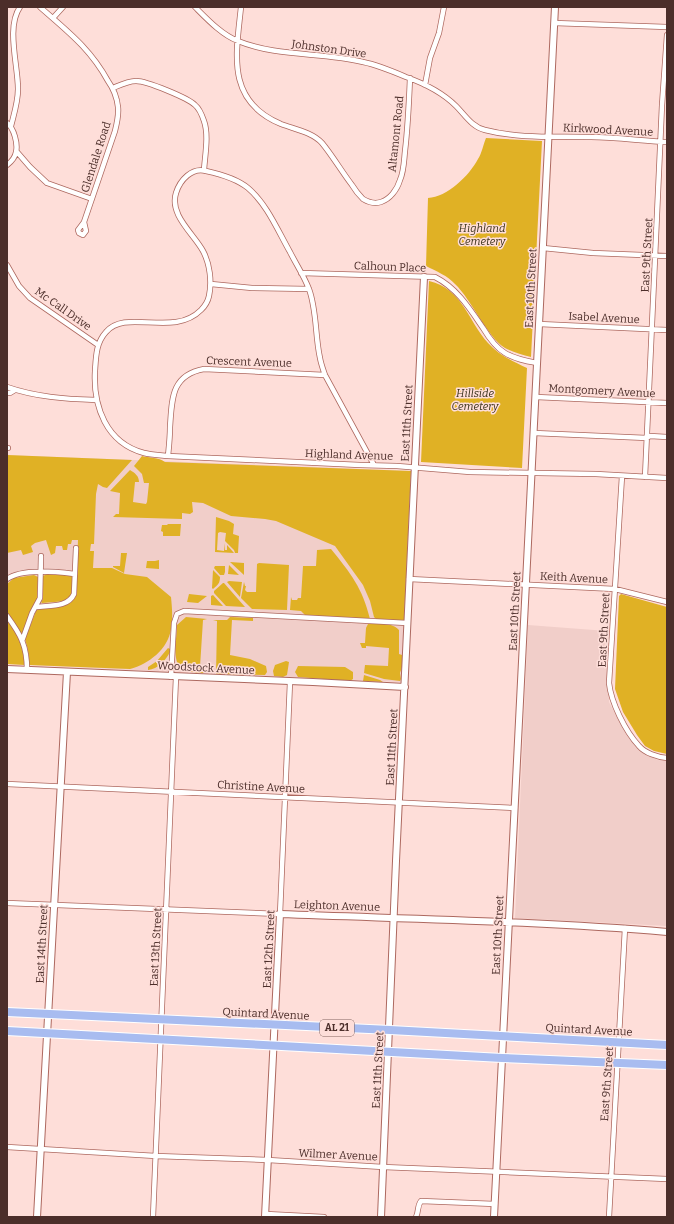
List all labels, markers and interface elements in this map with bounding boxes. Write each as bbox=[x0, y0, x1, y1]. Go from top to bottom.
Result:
street label: Johnston Drive bbox=[290, 37, 367, 61]
street label: Altamont Road bbox=[386, 95, 407, 173]
street label: Glendale Road bbox=[78, 119, 114, 194]
street label: Kirkwood Avenue bbox=[563, 121, 653, 139]
street label: East 9th Street bbox=[639, 217, 655, 293]
park label: Highland Cemetery bbox=[459, 222, 507, 248]
street label: East 10th Street bbox=[522, 248, 540, 328]
street label: Calhoun Place bbox=[354, 259, 426, 275]
street label: Mc Call Drive bbox=[32, 285, 94, 333]
street label: Isabel Avenue bbox=[568, 310, 640, 326]
street label: Crescent Avenue bbox=[206, 354, 292, 370]
street label: Montgomery Avenue bbox=[548, 382, 656, 400]
street label: East 11th Street bbox=[398, 384, 416, 462]
park label: Hillside Cemetery bbox=[452, 387, 500, 413]
street label: Highland Avenue bbox=[305, 447, 393, 463]
street label: Keith Avenue bbox=[540, 570, 608, 586]
street label: East 10th Street bbox=[506, 571, 524, 651]
street label: East 9th Street bbox=[596, 592, 612, 668]
street label: Woodstock Avenue bbox=[157, 659, 255, 677]
street label: East 11th Street bbox=[383, 708, 401, 786]
street label: Christine Avenue bbox=[217, 778, 305, 796]
street label: East 10th Street bbox=[489, 895, 507, 975]
street label: Leighton Avenue bbox=[294, 898, 380, 914]
street label: East 14th Street bbox=[33, 904, 51, 984]
street label: East 13th Street bbox=[147, 907, 165, 987]
street label: East 12th Street bbox=[260, 909, 278, 989]
street label: Quintard Avenue bbox=[222, 1005, 310, 1023]
road number: AL 21 bbox=[320, 1020, 354, 1036]
street label: Quintard Avenue bbox=[545, 1021, 633, 1039]
street label: East 11th Street bbox=[369, 1031, 387, 1109]
street label: East 9th Street bbox=[598, 1046, 616, 1122]
street label: Wilmer Avenue bbox=[298, 1146, 378, 1164]

